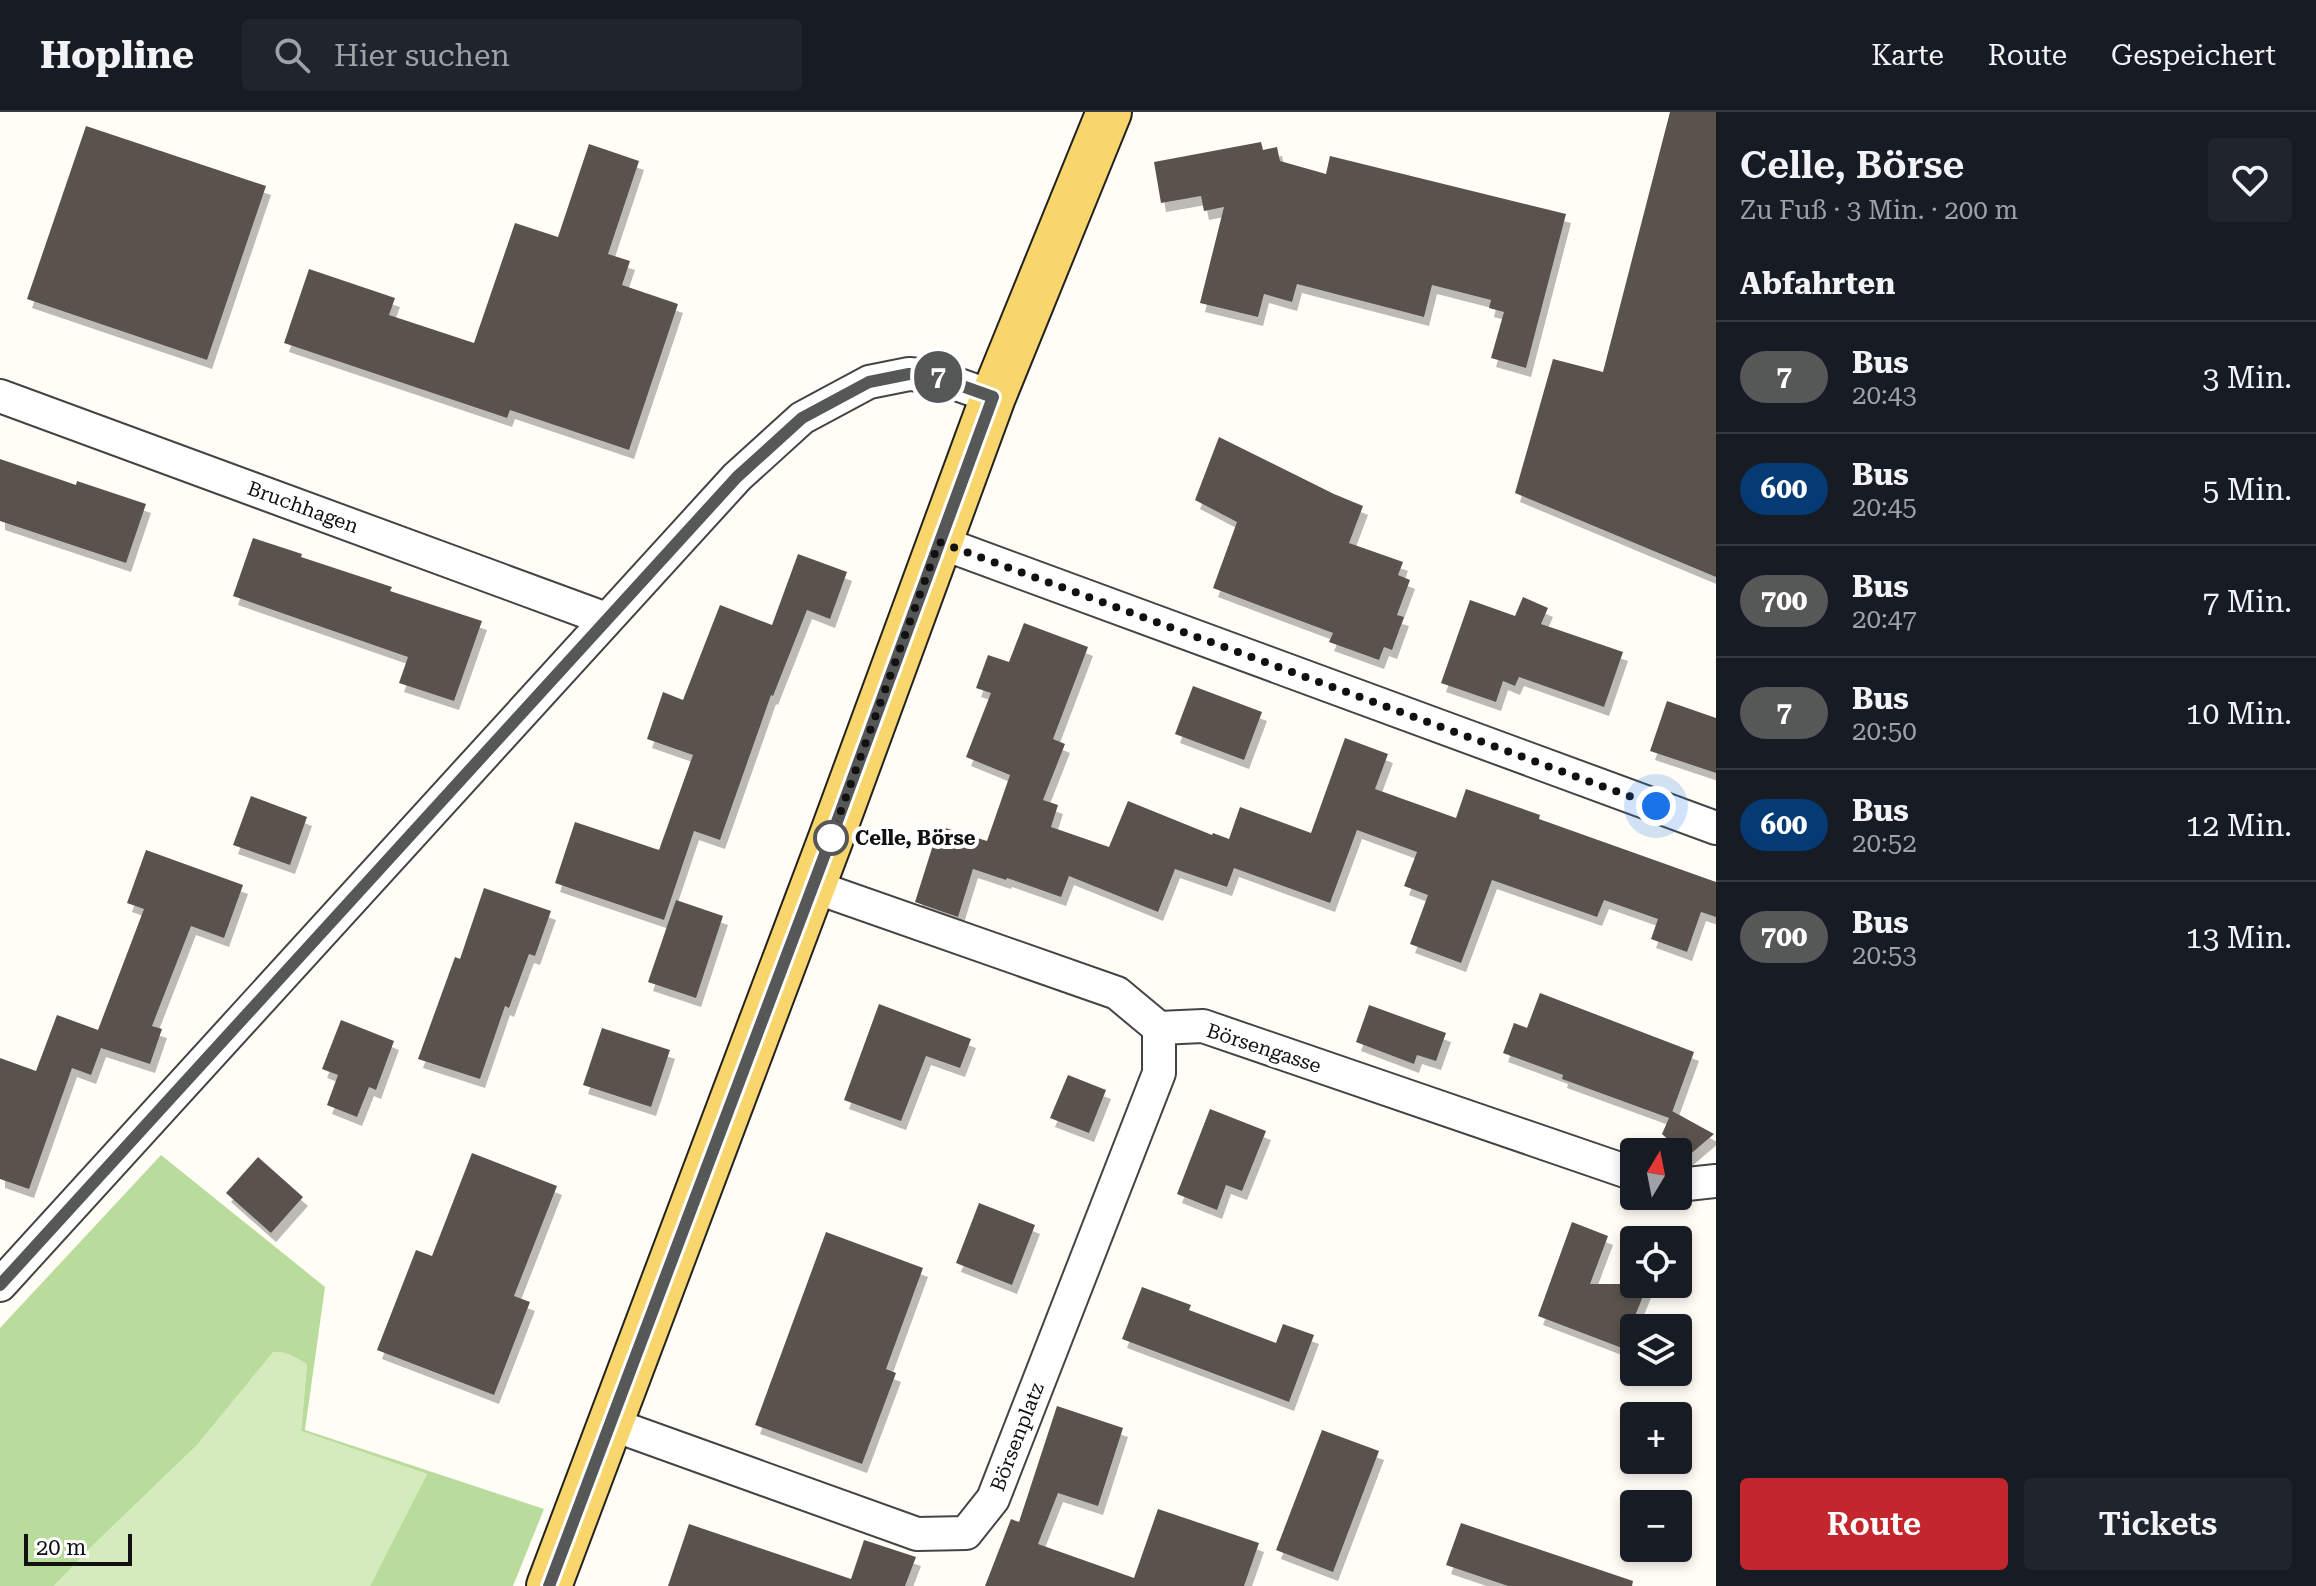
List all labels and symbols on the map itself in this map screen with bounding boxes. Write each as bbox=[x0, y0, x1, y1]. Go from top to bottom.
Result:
line badge: 7 bbox=[912, 351, 964, 403]
street label: Bruchhagen bbox=[244, 476, 362, 538]
your location bbox=[1636, 786, 1676, 826]
marker: Celle, Börse bbox=[814, 821, 848, 855]
place label: Celle, Börse bbox=[855, 826, 976, 850]
street label: Börsengasse bbox=[1204, 1018, 1324, 1078]
north arrow bbox=[1620, 1138, 1692, 1210]
street label: Börsenplatz bbox=[985, 1379, 1049, 1495]
scale bar bbox=[24, 1530, 132, 1566]

